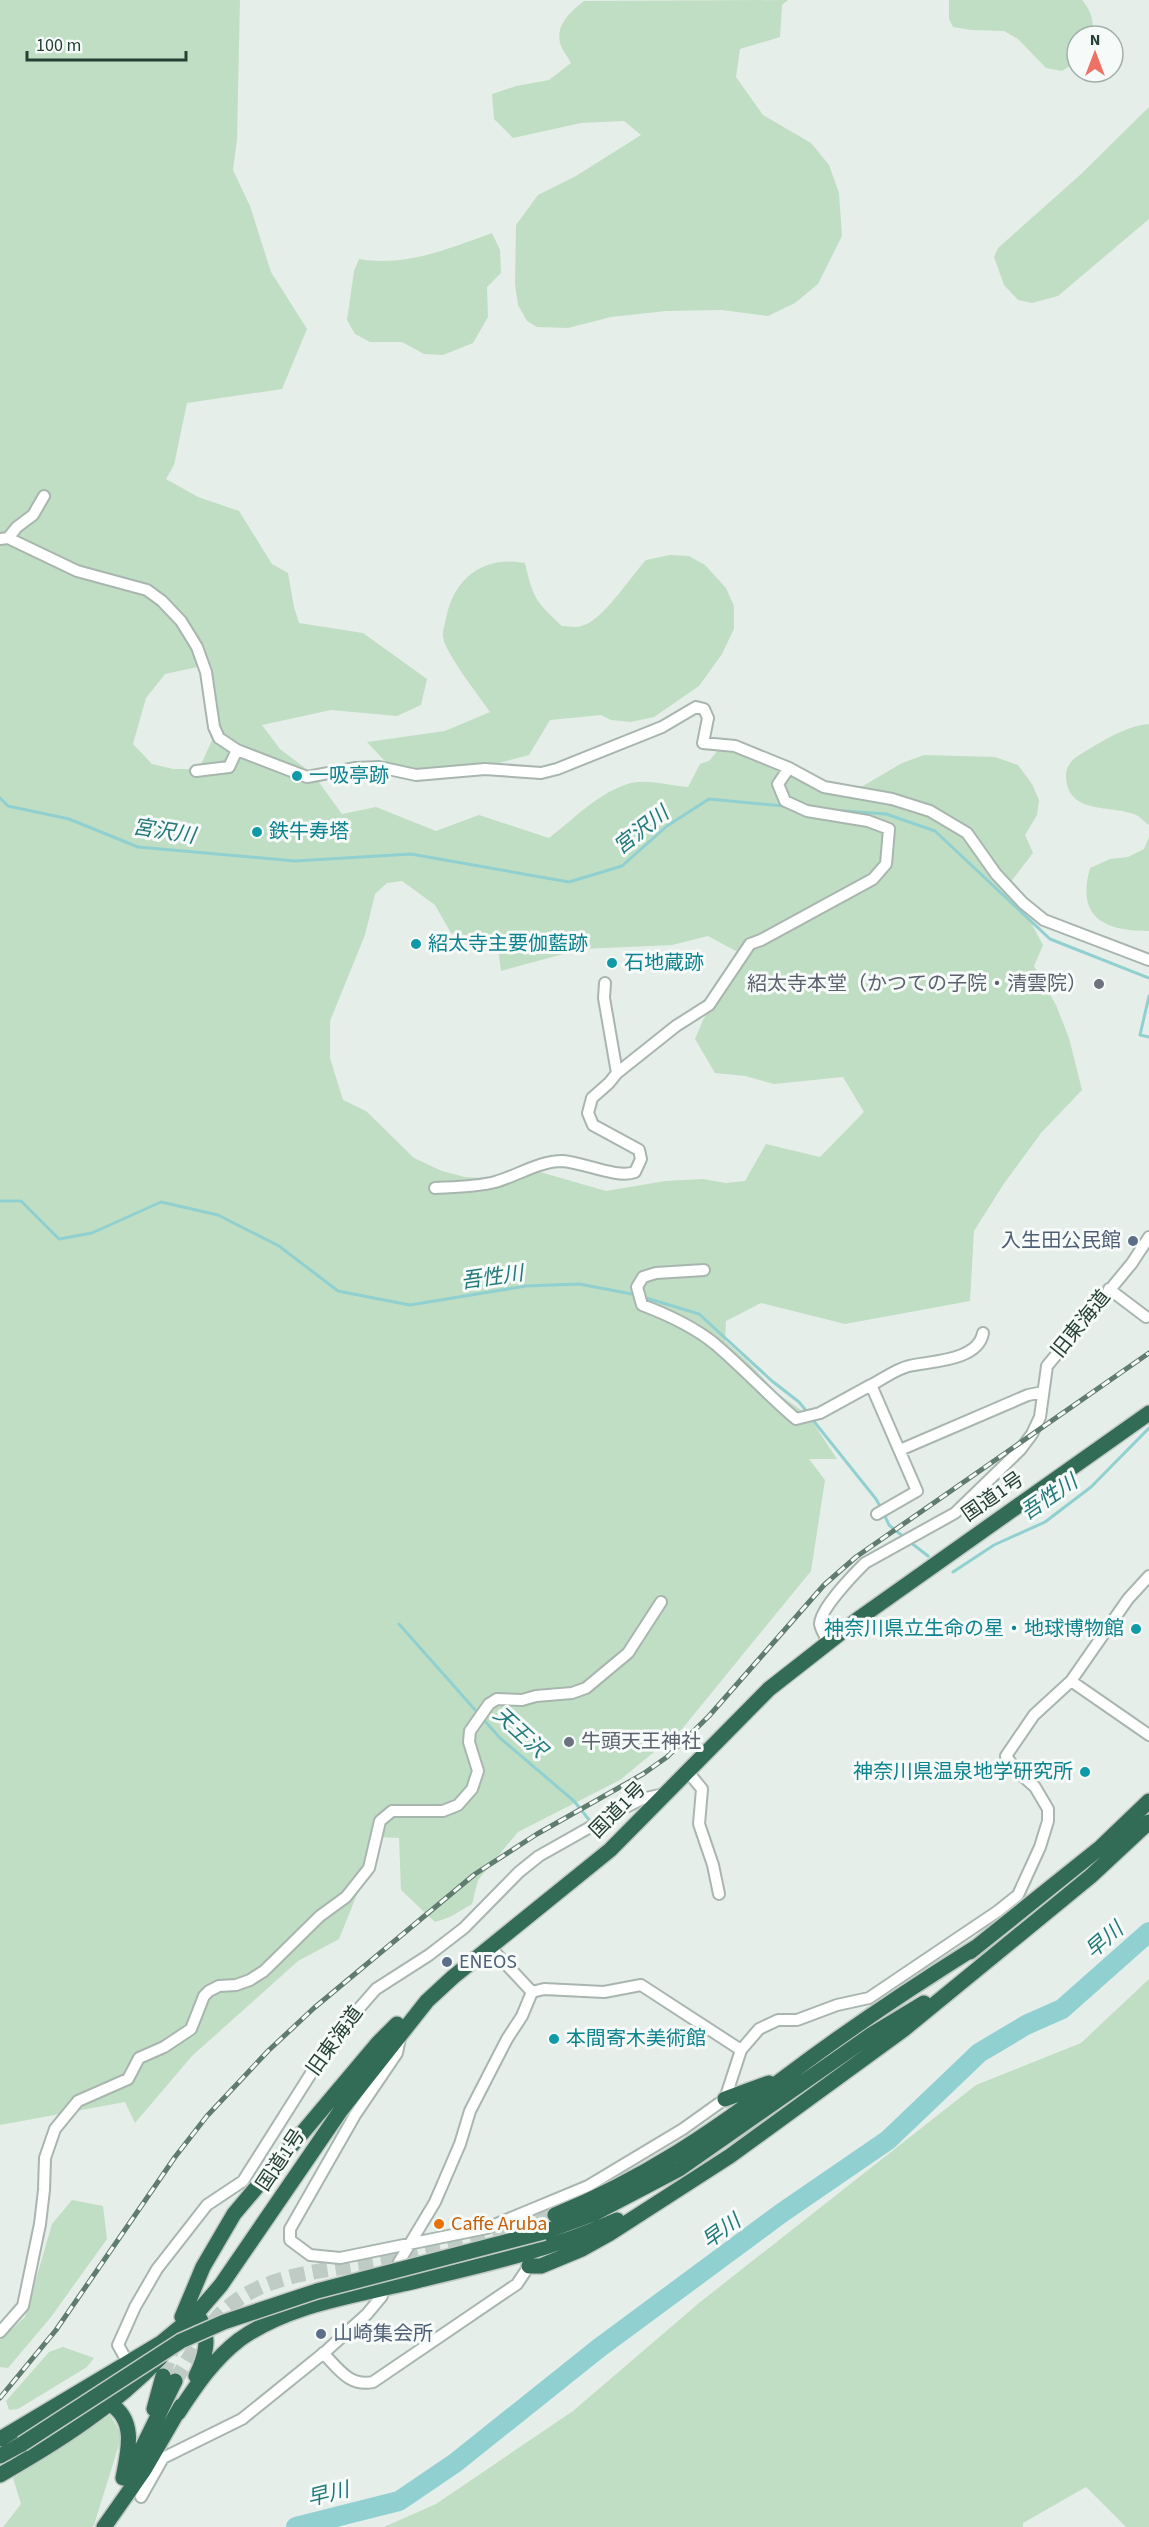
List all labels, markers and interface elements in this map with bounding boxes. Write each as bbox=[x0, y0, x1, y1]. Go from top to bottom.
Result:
scale bar bbox=[27, 24, 186, 62]
north arrow bbox=[1065, 24, 1125, 84]
text: N bbox=[1090, 29, 1100, 51]
text: 100 m bbox=[36, 33, 81, 58]
place label: 一吸亭跡 bbox=[309, 762, 389, 790]
marker: 一吸亭跡 bbox=[290, 769, 304, 783]
water label: 宮沢川 bbox=[607, 798, 677, 861]
water label: 宮沢川 bbox=[131, 811, 199, 851]
place label: 鉄牛寿塔 bbox=[269, 818, 349, 846]
marker: 鉄牛寿塔 bbox=[250, 825, 264, 839]
place label: 紹太寺主要伽藍跡 bbox=[428, 930, 588, 958]
marker: 紹太寺主要伽藍跡 bbox=[409, 937, 423, 951]
place label: 石地蔵跡 bbox=[624, 949, 704, 977]
marker: 石地蔵跡 bbox=[605, 956, 619, 970]
place label: 紹太寺本堂（かつての子院・清雲院） bbox=[747, 970, 1087, 998]
marker: 紹太寺本堂（かつての子院・清雲院） bbox=[1092, 977, 1106, 991]
place label: 入生田公民館 bbox=[1001, 1227, 1121, 1255]
marker: 入生田公民館 bbox=[1126, 1234, 1140, 1248]
water label: 吾性川 bbox=[459, 1257, 527, 1296]
street label: 旧東海道 bbox=[1045, 1284, 1117, 1364]
street label: 国道1号 bbox=[956, 1465, 1030, 1529]
water label: 吾性川 bbox=[1014, 1466, 1085, 1527]
place label: 神奈川県立生命の星・地球博物館 bbox=[824, 1615, 1124, 1643]
marker: 神奈川県立生命の星・地球博物館 bbox=[1129, 1622, 1143, 1636]
water label: 天王沢 bbox=[487, 1700, 555, 1766]
place label: 牛頭天王神社 bbox=[581, 1728, 701, 1756]
marker: 牛頭天王神社 bbox=[562, 1735, 576, 1749]
place label: 神奈川県温泉地学研究所 bbox=[853, 1758, 1073, 1786]
marker: 神奈川県温泉地学研究所 bbox=[1078, 1765, 1092, 1779]
street label: 国道1号 bbox=[583, 1775, 653, 1845]
water label: 早川 bbox=[1078, 1914, 1131, 1965]
place label: ENEOS bbox=[459, 1948, 517, 1976]
marker: ENEOS bbox=[440, 1955, 454, 1969]
street label: 旧東海道 bbox=[300, 2000, 370, 2082]
place label: 本間寄木美術館 bbox=[566, 2025, 706, 2053]
marker: 本間寄木美術館 bbox=[547, 2032, 561, 2046]
street label: 国道1号 bbox=[250, 2123, 312, 2197]
water label: 早川 bbox=[695, 2205, 748, 2255]
place label: Caffe Aruba bbox=[451, 2210, 547, 2238]
marker: Caffe Aruba bbox=[432, 2217, 446, 2231]
place label: 山崎集会所 bbox=[333, 2320, 433, 2348]
marker: 山崎集会所 bbox=[314, 2327, 328, 2341]
water label: 早川 bbox=[304, 2474, 354, 2514]

